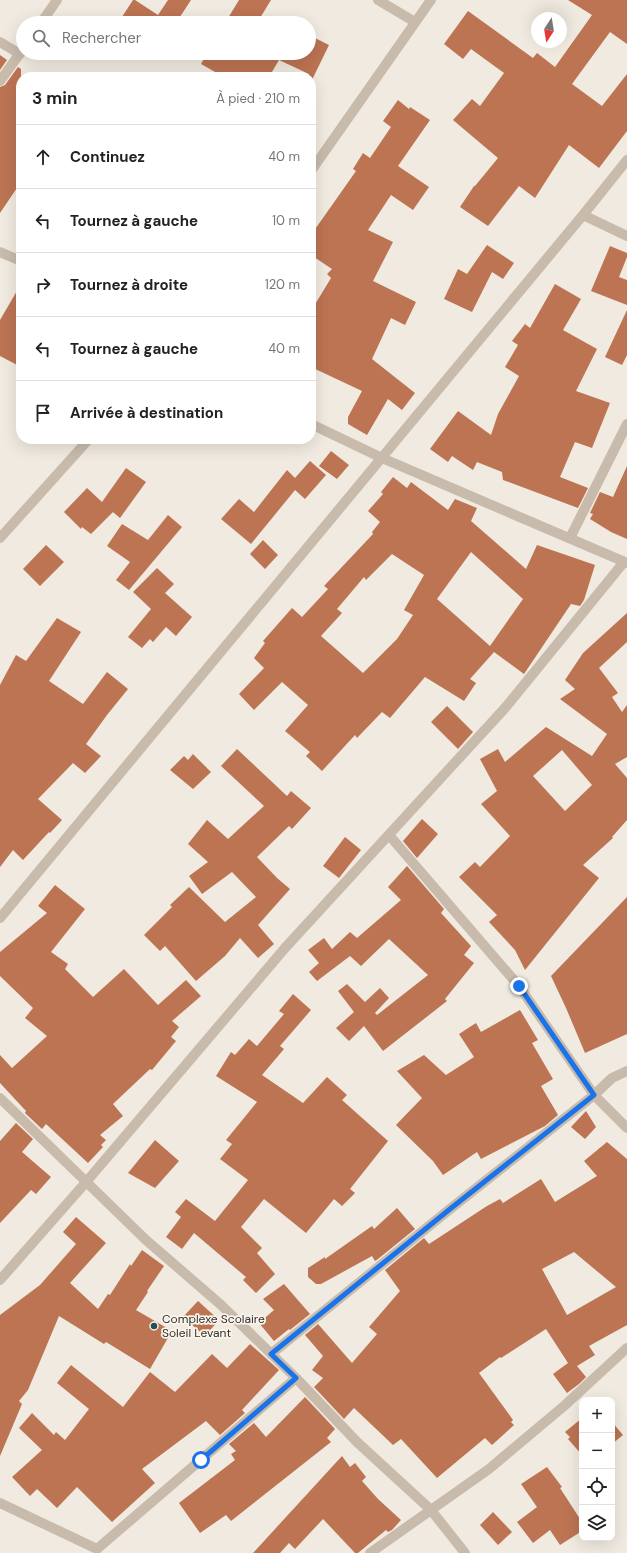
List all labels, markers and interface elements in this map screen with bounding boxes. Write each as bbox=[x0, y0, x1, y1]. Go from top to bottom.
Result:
north arrow bbox=[531, 12, 567, 48]
search box bbox=[16, 16, 316, 60]
icon: search bbox=[30, 27, 52, 49]
text: Rechercher bbox=[62, 28, 141, 48]
text: 3 min bbox=[32, 87, 77, 109]
text: À pied · 210 m bbox=[216, 90, 300, 107]
icon: ahead bbox=[32, 146, 54, 168]
text: Continuez bbox=[70, 147, 145, 167]
text: 40 m bbox=[268, 148, 300, 165]
icon: left bbox=[32, 210, 54, 232]
text: Tournez à gauche bbox=[70, 211, 198, 231]
text: 10 m bbox=[272, 212, 300, 229]
icon: right bbox=[32, 274, 54, 296]
text: Tournez à droite bbox=[70, 275, 188, 295]
text: 120 m bbox=[265, 276, 300, 293]
icon: left bbox=[32, 338, 54, 360]
text: Tournez à gauche bbox=[70, 339, 198, 359]
text: 40 m bbox=[268, 340, 300, 357]
icon: arrive bbox=[32, 402, 54, 424]
text: Arrivée à destination bbox=[70, 403, 223, 423]
route end bbox=[510, 977, 528, 995]
place label: Complexe Scolaire Soleil Levant bbox=[162, 1311, 265, 1341]
marker: Complexe Scolaire Soleil Levant bbox=[149, 1321, 159, 1331]
map controls bbox=[579, 1397, 615, 1541]
button: + bbox=[579, 1397, 615, 1433]
button: − bbox=[579, 1433, 615, 1469]
route start bbox=[192, 1451, 210, 1469]
button: locate bbox=[579, 1469, 615, 1505]
button: layers bbox=[579, 1505, 615, 1541]

